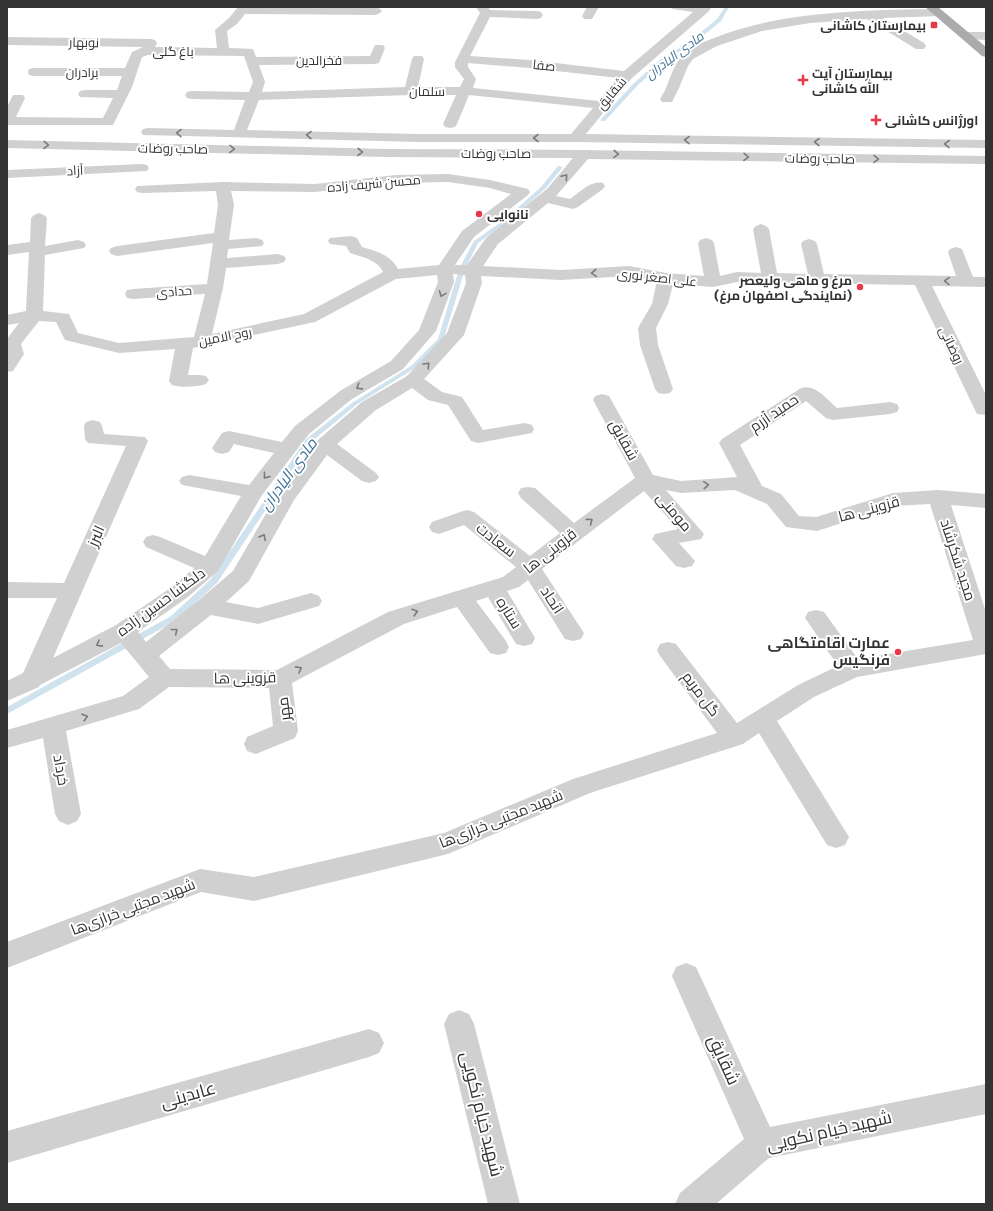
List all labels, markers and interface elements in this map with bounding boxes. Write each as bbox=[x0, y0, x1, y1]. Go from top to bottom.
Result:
place label: بیمارستان کاشانی bbox=[820, 17, 926, 33]
marker: بیمارستان کاشانی bbox=[929, 20, 939, 30]
water label: مادی الیادران bbox=[642, 27, 708, 83]
street label: نوبهار bbox=[68, 34, 99, 50]
street label: باغ گلی bbox=[152, 43, 194, 60]
street label: فخرالدین bbox=[296, 52, 342, 68]
street label: صفا bbox=[532, 56, 556, 74]
street label: برادران bbox=[66, 64, 98, 80]
place label: بیمارستان آیت الله کاشانی bbox=[812, 65, 893, 96]
street label: شقایق bbox=[593, 73, 629, 113]
marker: بیمارستان آیت الله کاشانی bbox=[797, 74, 809, 86]
street label: سلمان bbox=[409, 83, 445, 99]
place label: اورژانس کاشانی bbox=[885, 112, 978, 129]
marker: اورژانس کاشانی bbox=[870, 114, 882, 126]
one-way arrow bbox=[176, 129, 182, 137]
one-way arrow bbox=[306, 131, 312, 139]
one-way arrow bbox=[533, 134, 539, 142]
one-way arrow bbox=[684, 136, 690, 144]
one-way arrow bbox=[814, 138, 820, 146]
street label: صاحب روضات bbox=[138, 139, 208, 157]
one-way arrow bbox=[944, 140, 950, 148]
one-way arrow bbox=[43, 141, 49, 149]
one-way arrow bbox=[229, 145, 235, 153]
street label: صاحب روضات bbox=[461, 145, 531, 161]
one-way arrow bbox=[357, 148, 363, 156]
street label: صاحب روضات bbox=[785, 149, 855, 167]
one-way arrow bbox=[613, 150, 619, 158]
one-way arrow bbox=[743, 152, 749, 161]
one-way arrow bbox=[873, 155, 879, 163]
street label: آزاد bbox=[66, 162, 84, 178]
street label: محسن شریف زاده bbox=[327, 171, 421, 195]
one-way arrow bbox=[560, 175, 567, 182]
place label: نانوایی bbox=[487, 206, 529, 223]
marker: نانوایی bbox=[474, 209, 484, 219]
street label: علی اصغر نوری bbox=[616, 265, 698, 289]
one-way arrow bbox=[591, 269, 597, 277]
place label: مرغ و ماهی ولیعصر (نمایندگی اصفهان مرغ) bbox=[714, 272, 852, 304]
one-way arrow bbox=[944, 277, 950, 285]
street label: حدادی bbox=[156, 282, 192, 300]
marker: مرغ و ماهی ولیعصر (نمایندگی اصفهان مرغ) bbox=[855, 282, 865, 292]
one-way arrow bbox=[438, 290, 446, 297]
street label: روح الامین bbox=[197, 323, 253, 350]
street label: روضاتی bbox=[936, 324, 968, 366]
one-way arrow bbox=[422, 362, 430, 370]
one-way arrow bbox=[356, 383, 363, 390]
street label: حمید آزرم bbox=[746, 389, 802, 437]
street label: شقایق bbox=[605, 416, 643, 464]
water label: مادی الیادران bbox=[255, 433, 322, 514]
one-way arrow bbox=[264, 472, 271, 479]
one-way arrow bbox=[703, 481, 709, 490]
street label: مومنی bbox=[652, 488, 696, 536]
street label: قزوینی ها bbox=[836, 491, 902, 527]
street label: مجید شکرشاد bbox=[936, 517, 981, 603]
street label: سعادت bbox=[473, 518, 520, 560]
one-way arrow bbox=[585, 519, 592, 526]
street label: البرز bbox=[82, 522, 108, 550]
street label: قزوینی ها bbox=[519, 524, 581, 578]
one-way arrow bbox=[258, 534, 265, 542]
street label: دلگشا حسین زاده bbox=[113, 563, 209, 641]
street label: اتحاد bbox=[537, 582, 568, 616]
street label: ستاره bbox=[492, 593, 526, 632]
one-way arrow bbox=[411, 608, 418, 617]
one-way arrow bbox=[171, 629, 178, 636]
place label: عمارت اقامتگاهی فرنگیس bbox=[768, 633, 890, 669]
one-way arrow bbox=[96, 640, 103, 647]
marker: عمارت اقامتگاهی فرنگیس bbox=[893, 647, 903, 657]
one-way arrow bbox=[295, 666, 302, 674]
street label: قزوینی ها bbox=[213, 667, 277, 689]
street label: گل مریم bbox=[678, 667, 724, 721]
street label: مهر bbox=[273, 696, 296, 723]
one-way arrow bbox=[81, 713, 88, 722]
street label: خرداد bbox=[49, 753, 74, 787]
street label: شهید مجتبی خرازی‌ها bbox=[436, 785, 566, 853]
street label: شهید مجتبی خرازی‌ها bbox=[68, 874, 198, 940]
street label: شقایق bbox=[702, 1031, 746, 1089]
street label: شهید خیام نکویی bbox=[455, 1049, 509, 1179]
street label: عابدینی bbox=[158, 1076, 218, 1113]
street label: شهید خیام نکویی bbox=[764, 1105, 894, 1157]

